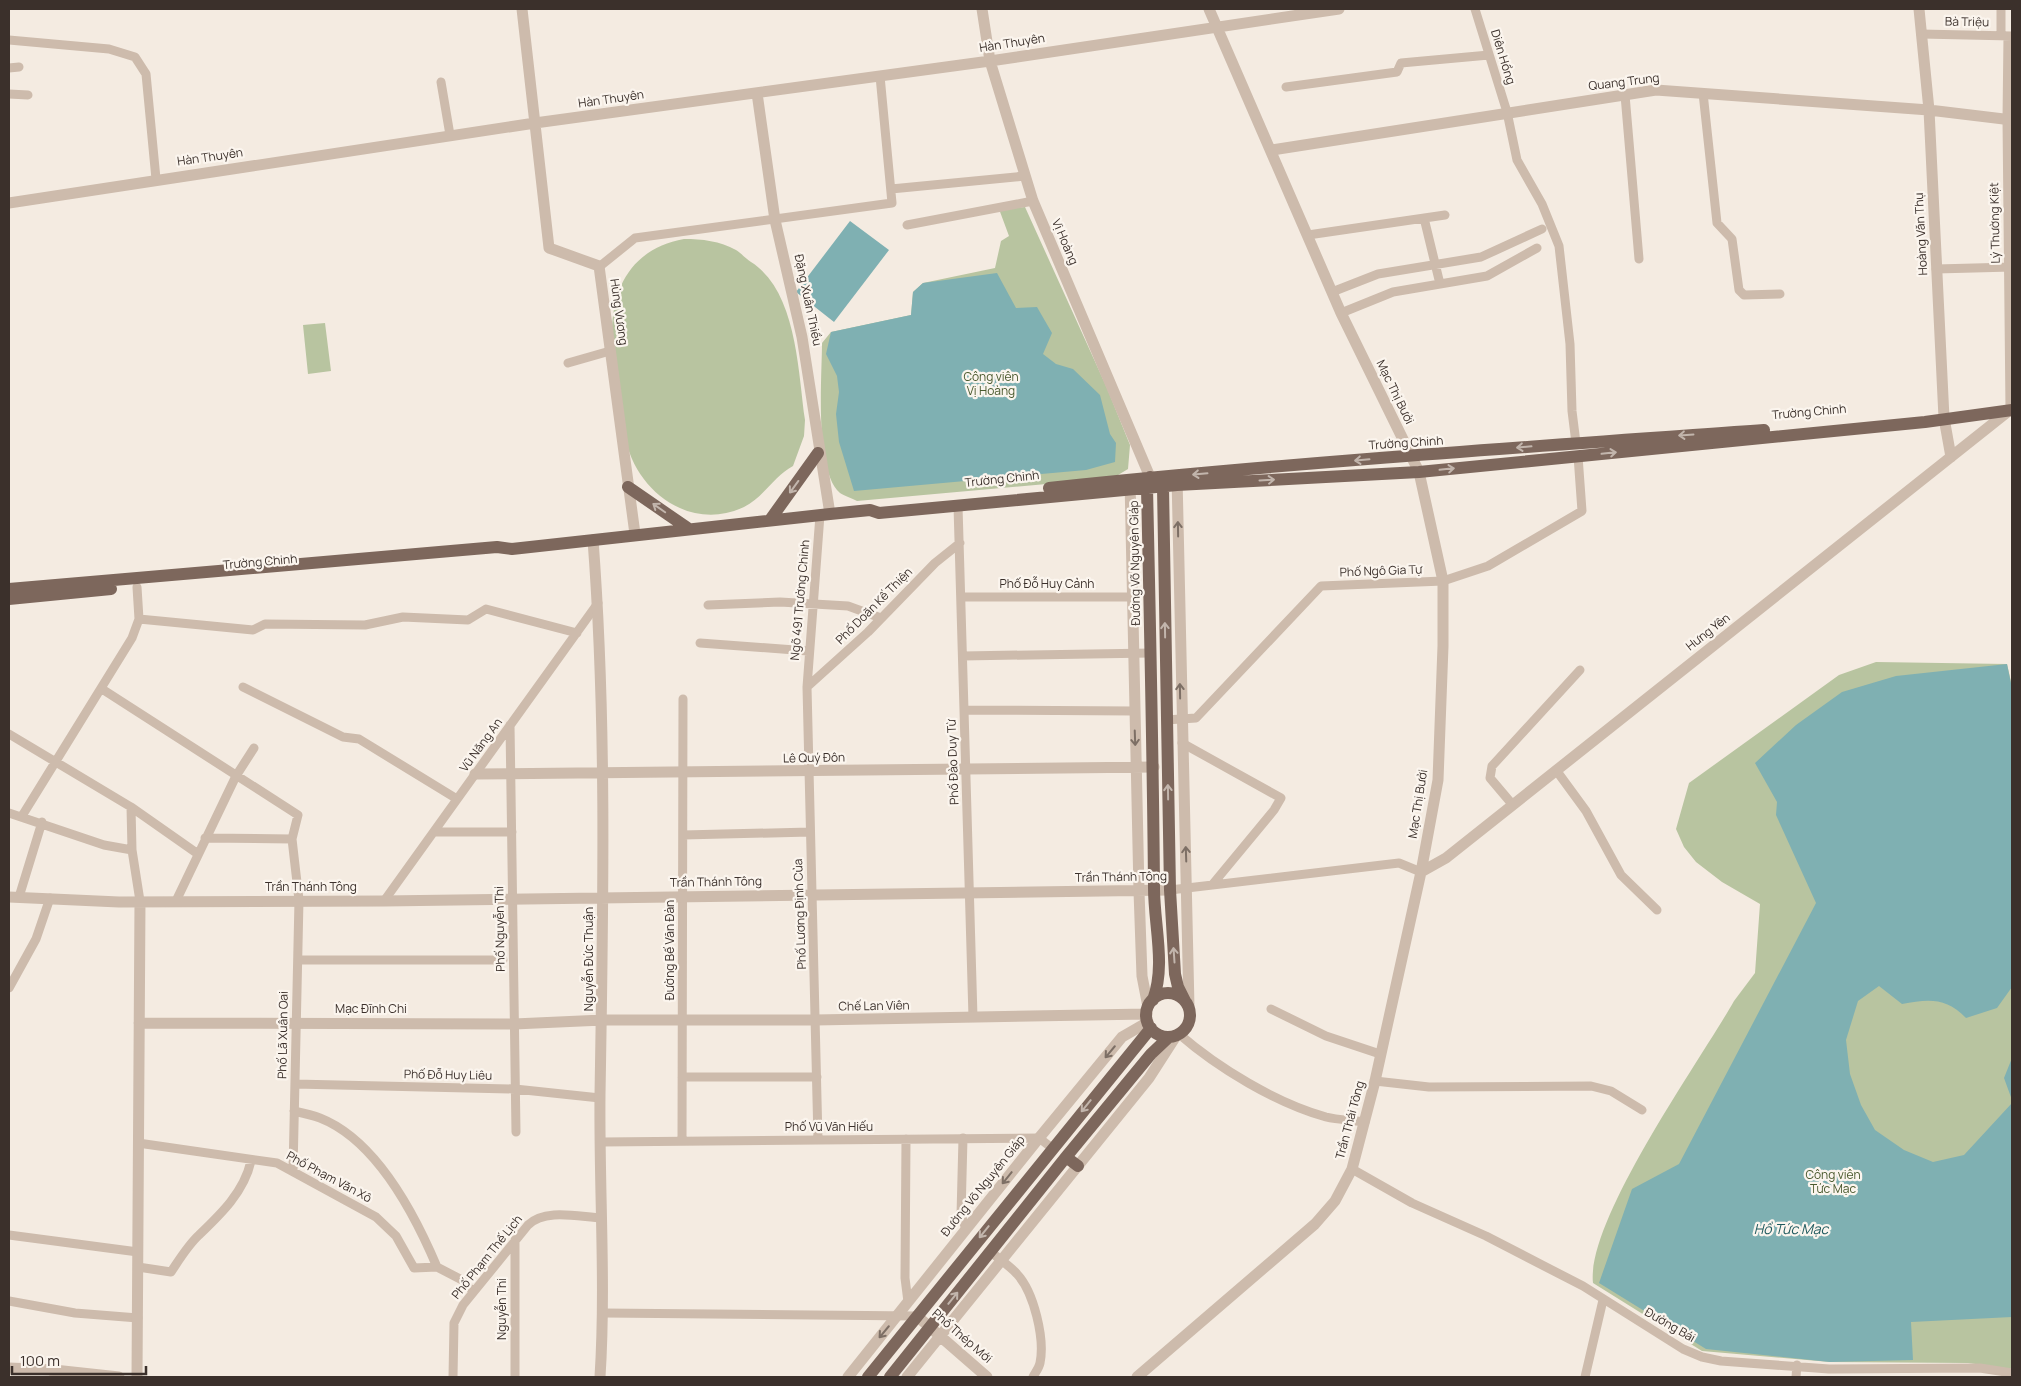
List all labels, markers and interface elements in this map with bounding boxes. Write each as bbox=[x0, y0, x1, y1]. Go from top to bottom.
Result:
street label: Bà Triệu bbox=[1945, 13, 1989, 30]
street label: Diên Hồng bbox=[1487, 27, 1520, 86]
street label: Hàn Thuyên bbox=[978, 29, 1046, 56]
street label: Quang Trung bbox=[1587, 69, 1660, 94]
street label: Hàn Thuyên bbox=[577, 85, 645, 112]
street label: Hàn Thuyên bbox=[176, 143, 244, 170]
street label: Lý Thường Kiệt bbox=[1985, 182, 2004, 264]
street label: Hoàng Văn Thụ bbox=[1910, 192, 1931, 276]
street label: Vị Hoàng bbox=[1048, 216, 1083, 267]
street label: Đặng Xuân Thiều bbox=[790, 253, 826, 347]
street label: Hùng Vương bbox=[606, 277, 633, 346]
street label: Mạc Thị Bưởi bbox=[1373, 357, 1418, 427]
park label: Công viên Vị Hoàng bbox=[963, 368, 1019, 399]
street label: Trường Chinh bbox=[1771, 400, 1847, 423]
street label: Trường Chinh bbox=[1368, 431, 1444, 454]
one-way arrow bbox=[1679, 431, 1695, 440]
one-way arrow bbox=[1517, 443, 1533, 452]
one-way arrow bbox=[1600, 448, 1616, 458]
one-way arrow bbox=[1355, 455, 1371, 465]
one-way arrow bbox=[1439, 464, 1455, 474]
street label: Trường Chinh bbox=[964, 466, 1040, 491]
one-way arrow bbox=[1193, 469, 1209, 478]
one-way arrow bbox=[1259, 476, 1275, 485]
one-way arrow bbox=[789, 479, 800, 493]
street label: Đường Võ Nguyên Giáp bbox=[1125, 500, 1144, 626]
one-way arrow bbox=[652, 503, 666, 513]
one-way arrow bbox=[1173, 521, 1183, 538]
street label: Ngõ 491 Trường Chinh bbox=[786, 539, 813, 661]
street label: Trường Chinh bbox=[222, 550, 298, 573]
street label: Phố Ngô Gia Tự bbox=[1339, 561, 1423, 580]
street label: Phố Doãn Kế Thiện bbox=[831, 563, 916, 648]
street label: Phố Đỗ Huy Cảnh bbox=[1000, 575, 1094, 592]
street label: Hưng Yên bbox=[1682, 609, 1733, 654]
one-way arrow bbox=[1160, 622, 1170, 638]
one-way arrow bbox=[1175, 684, 1185, 700]
street label: Vũ Năng An bbox=[455, 714, 506, 775]
street label: Phố Đào Duy Từ bbox=[942, 718, 962, 805]
one-way arrow bbox=[1130, 730, 1140, 746]
street label: Lê Quý Đôn bbox=[783, 748, 845, 767]
street label: Mạc Thị Bưởi bbox=[1404, 768, 1431, 840]
one-way arrow bbox=[1163, 785, 1172, 801]
one-way arrow bbox=[1181, 846, 1190, 862]
street label: Phố Lương Định Của bbox=[789, 858, 810, 970]
street label: Trần Thánh Tông bbox=[1075, 867, 1167, 886]
street label: Trần Thánh Tông bbox=[670, 872, 762, 891]
street label: Trần Thánh Tông bbox=[265, 878, 357, 895]
street label: Phố Nguyễn Thi bbox=[490, 886, 509, 972]
street label: Đường Bế Văn Đàn bbox=[661, 900, 678, 1000]
street label: Nguyễn Đức Thuận bbox=[580, 907, 597, 1011]
one-way arrow bbox=[1169, 947, 1178, 963]
street label: Phố Lã Xuân Oai bbox=[273, 991, 292, 1079]
street label: Chế Lan Viên bbox=[838, 996, 910, 1015]
street label: Mạc Đĩnh Chi bbox=[335, 1000, 407, 1017]
one-way arrow bbox=[1105, 1045, 1116, 1058]
street label: Phố Đỗ Huy Liêu bbox=[404, 1065, 492, 1084]
street label: Trần Thái Tông bbox=[1331, 1079, 1368, 1161]
one-way arrow bbox=[1080, 1099, 1091, 1112]
street label: Phố Vũ Văn Hiếu bbox=[785, 1118, 873, 1135]
street label: Đường Võ Nguyên Giáp bbox=[937, 1132, 1029, 1240]
street label: Phố Phạm Văn Xô bbox=[284, 1147, 375, 1206]
park label: Công viên Tức Mạc bbox=[1805, 1166, 1861, 1197]
one-way arrow bbox=[1002, 1171, 1013, 1184]
street label: Phố Phạm Thế Lịch bbox=[447, 1211, 526, 1302]
water label: Hồ Tức Mạc bbox=[1754, 1219, 1829, 1238]
one-way arrow bbox=[979, 1226, 990, 1239]
street label: Nguyễn Thi bbox=[493, 1278, 510, 1340]
one-way arrow bbox=[948, 1292, 959, 1305]
street label: Đường Bái bbox=[1642, 1303, 1699, 1346]
street label: Phố Thép Mới bbox=[929, 1305, 996, 1367]
one-way arrow bbox=[878, 1325, 889, 1338]
scale bar bbox=[12, 1344, 146, 1376]
text: 100 m bbox=[20, 1350, 60, 1371]

